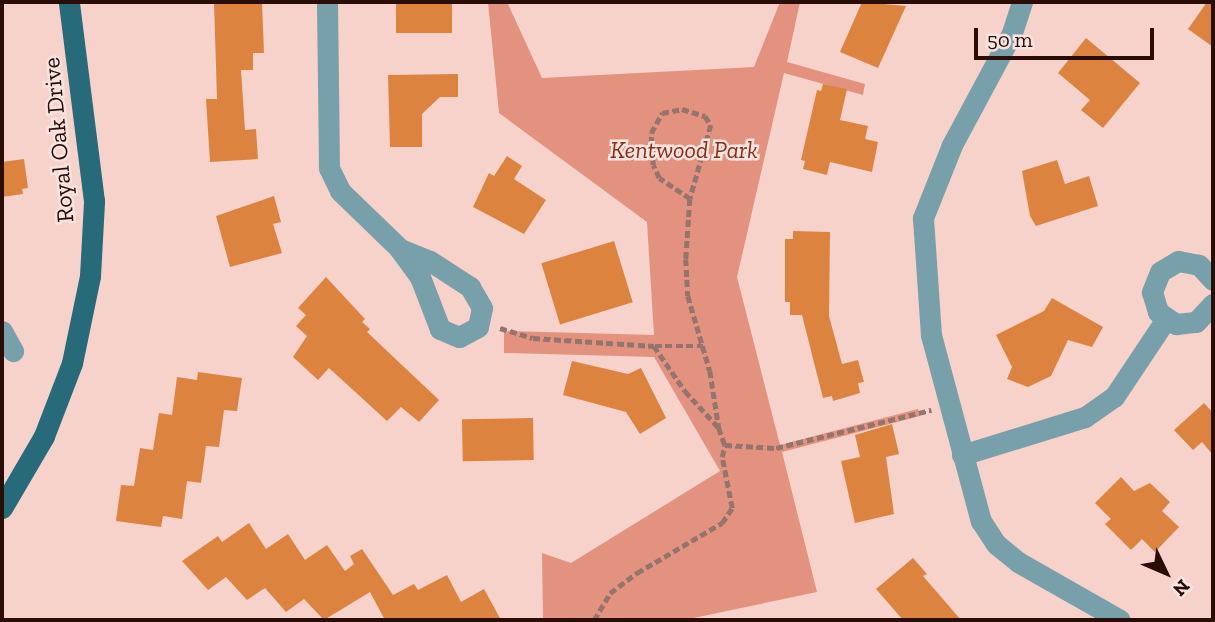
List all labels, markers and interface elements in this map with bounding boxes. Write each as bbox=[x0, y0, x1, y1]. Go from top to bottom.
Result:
scale bar bbox=[977, 14, 1157, 58]
text: 50 m bbox=[987, 27, 1033, 52]
street label: Royal Oak Drive bbox=[36, 56, 80, 224]
park label: Kentwood Park bbox=[610, 136, 758, 164]
north arrow bbox=[1131, 538, 1201, 608]
text: N bbox=[1168, 575, 1195, 601]

